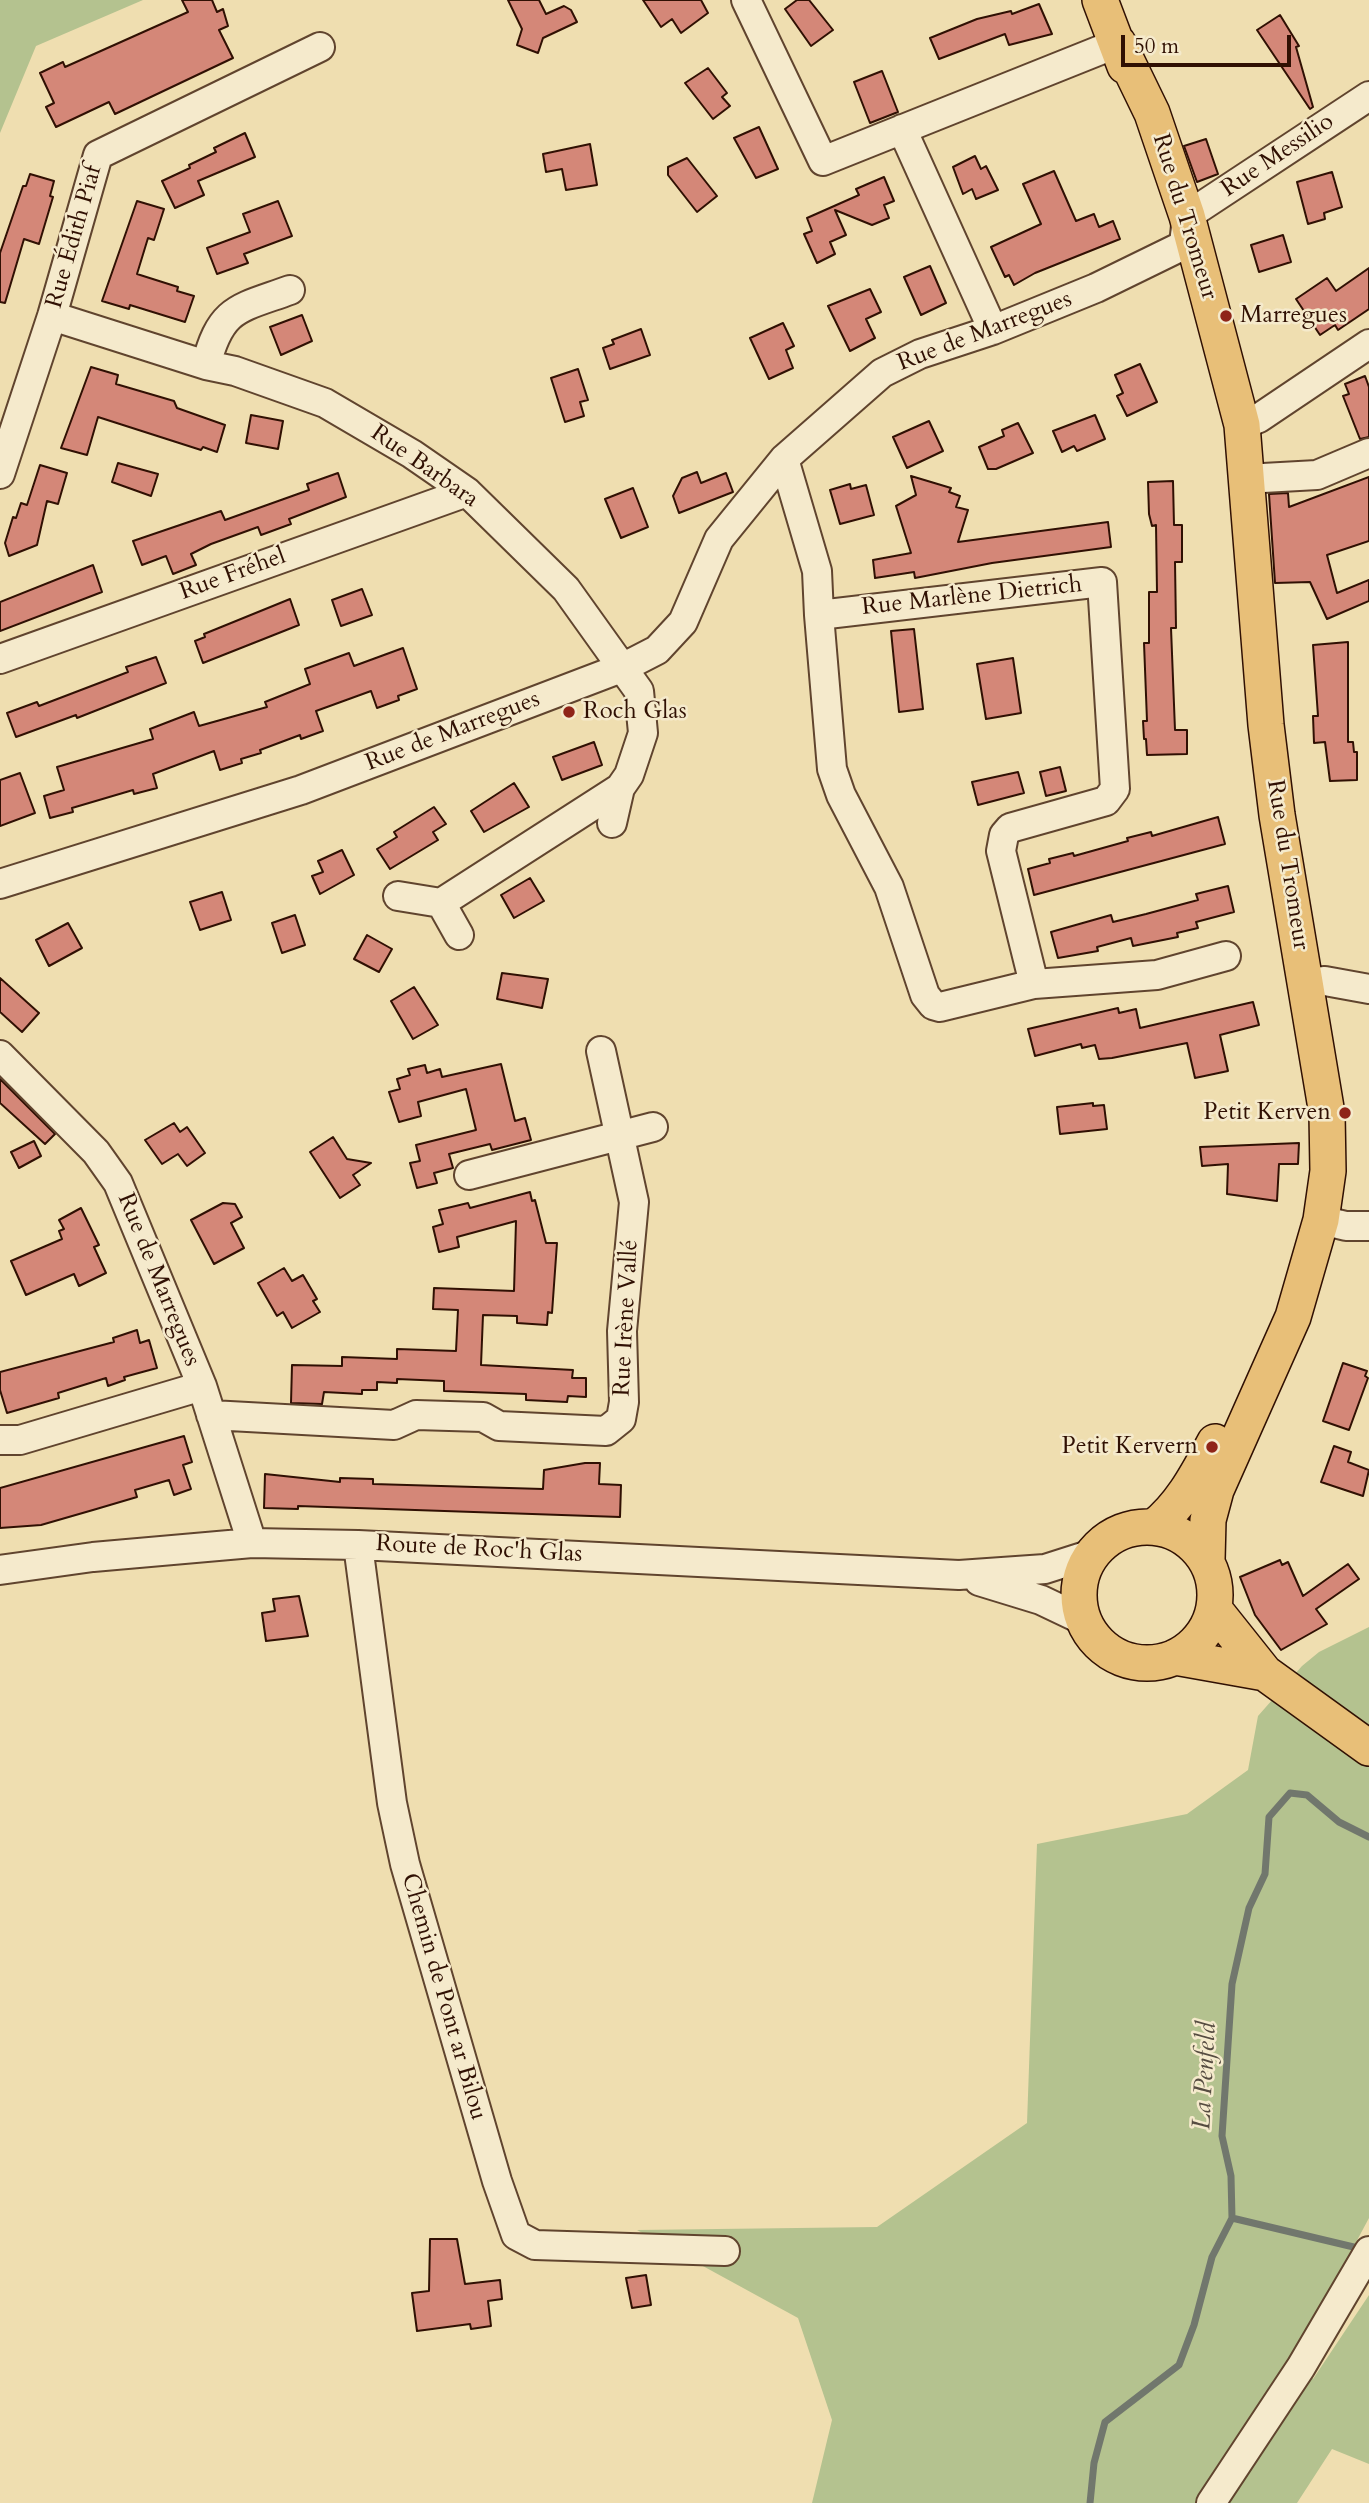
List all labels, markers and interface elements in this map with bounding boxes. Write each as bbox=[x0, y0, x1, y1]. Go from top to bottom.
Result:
scale bar bbox=[1124, 21, 1294, 65]
text: 50 m bbox=[1134, 32, 1179, 61]
street label: Rue Messilio bbox=[1216, 108, 1340, 204]
street label: Rue du Tromeur bbox=[1145, 131, 1223, 303]
street label: Rue Édith Piaf bbox=[41, 162, 109, 312]
street label: Rue de Marregues bbox=[894, 286, 1076, 378]
place label: Marregues bbox=[1240, 302, 1347, 330]
marker: Marregues bbox=[1218, 308, 1234, 324]
street label: Rue Barbara bbox=[365, 419, 483, 515]
street label: Rue Fréhel bbox=[176, 543, 290, 607]
street label: Rue Marlène Dietrich bbox=[860, 571, 1084, 623]
street label: Rue de Marregues bbox=[362, 686, 544, 778]
place label: Roch Glas bbox=[583, 698, 687, 726]
marker: Roch Glas bbox=[561, 704, 577, 720]
street label: Rue du Tromeur bbox=[1259, 778, 1315, 952]
place label: Petit Kerven bbox=[1203, 1099, 1331, 1127]
marker: Petit Kerven bbox=[1337, 1105, 1353, 1121]
street label: Rue de Marregues bbox=[110, 1189, 206, 1371]
street label: Rue Irène Vallé bbox=[609, 1239, 645, 1397]
place label: Petit Kervern bbox=[1062, 1433, 1198, 1461]
marker: Petit Kervern bbox=[1204, 1439, 1220, 1455]
street label: Route de Roc'h Glas bbox=[375, 1530, 583, 1570]
street label: Chemin de Pont ar Bilou bbox=[394, 1870, 492, 2124]
water label: La Penfeld bbox=[1188, 2021, 1224, 2131]

